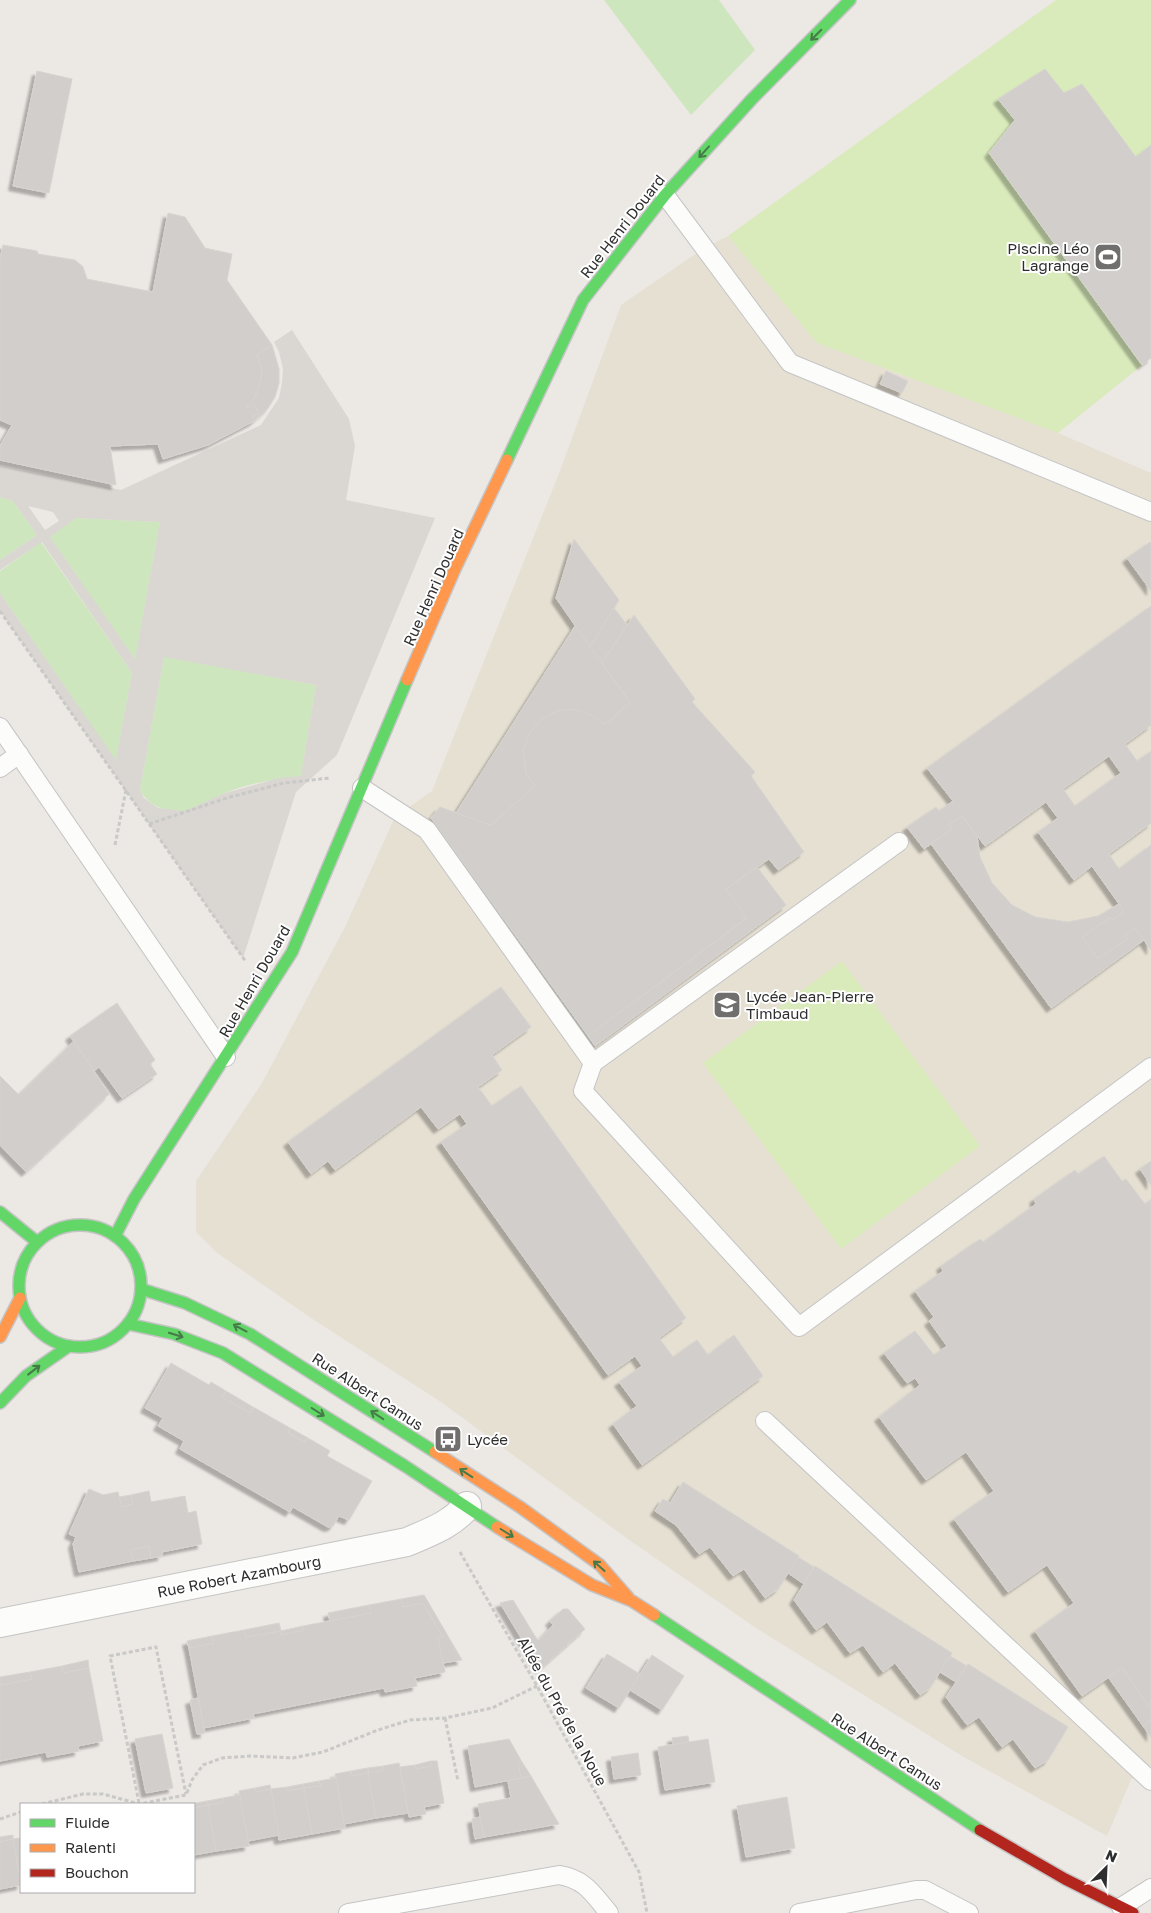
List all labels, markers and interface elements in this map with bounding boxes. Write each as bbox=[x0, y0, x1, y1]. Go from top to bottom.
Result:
one-way arrow bbox=[810, 28, 822, 41]
one-way arrow bbox=[698, 146, 709, 159]
street label: Rue Henri Douard bbox=[576, 171, 668, 281]
place label: Piscine Léo Lagrange bbox=[1007, 239, 1089, 274]
sports icon: Piscine Léo Lagrange bbox=[1093, 242, 1123, 272]
street label: Rue Henri Douard bbox=[399, 526, 467, 648]
street label: Rue Henri Douard bbox=[215, 922, 293, 1040]
place label: Lycée Jean-Pierre Timbaud bbox=[746, 987, 874, 1022]
school or university icon: Lycée Jean-Pierre Timbaud bbox=[712, 990, 742, 1020]
one-way arrow bbox=[233, 1323, 248, 1333]
one-way arrow bbox=[167, 1331, 183, 1341]
street label: Rue Albert Camus bbox=[309, 1348, 427, 1434]
one-way arrow bbox=[27, 1364, 40, 1375]
one-way arrow bbox=[311, 1406, 325, 1417]
one-way arrow bbox=[371, 1410, 385, 1420]
bus stop icon: Lycée bbox=[433, 1424, 463, 1454]
place label: Lycée bbox=[467, 1430, 508, 1448]
one-way arrow bbox=[460, 1467, 474, 1477]
one-way arrow bbox=[500, 1529, 514, 1539]
street label: Rue Robert Azambourg bbox=[156, 1551, 322, 1601]
one-way arrow bbox=[593, 1560, 606, 1571]
street label: Allée du Pré de la Noue bbox=[515, 1633, 612, 1789]
street label: Rue Albert Camus bbox=[828, 1708, 946, 1794]
legend bbox=[20, 1803, 195, 1893]
text: Fluide bbox=[65, 1813, 110, 1831]
text: Ralenti bbox=[65, 1838, 116, 1856]
north arrow bbox=[1081, 1843, 1131, 1893]
text: N bbox=[1103, 1846, 1120, 1866]
text: Bouchon bbox=[65, 1863, 129, 1881]

